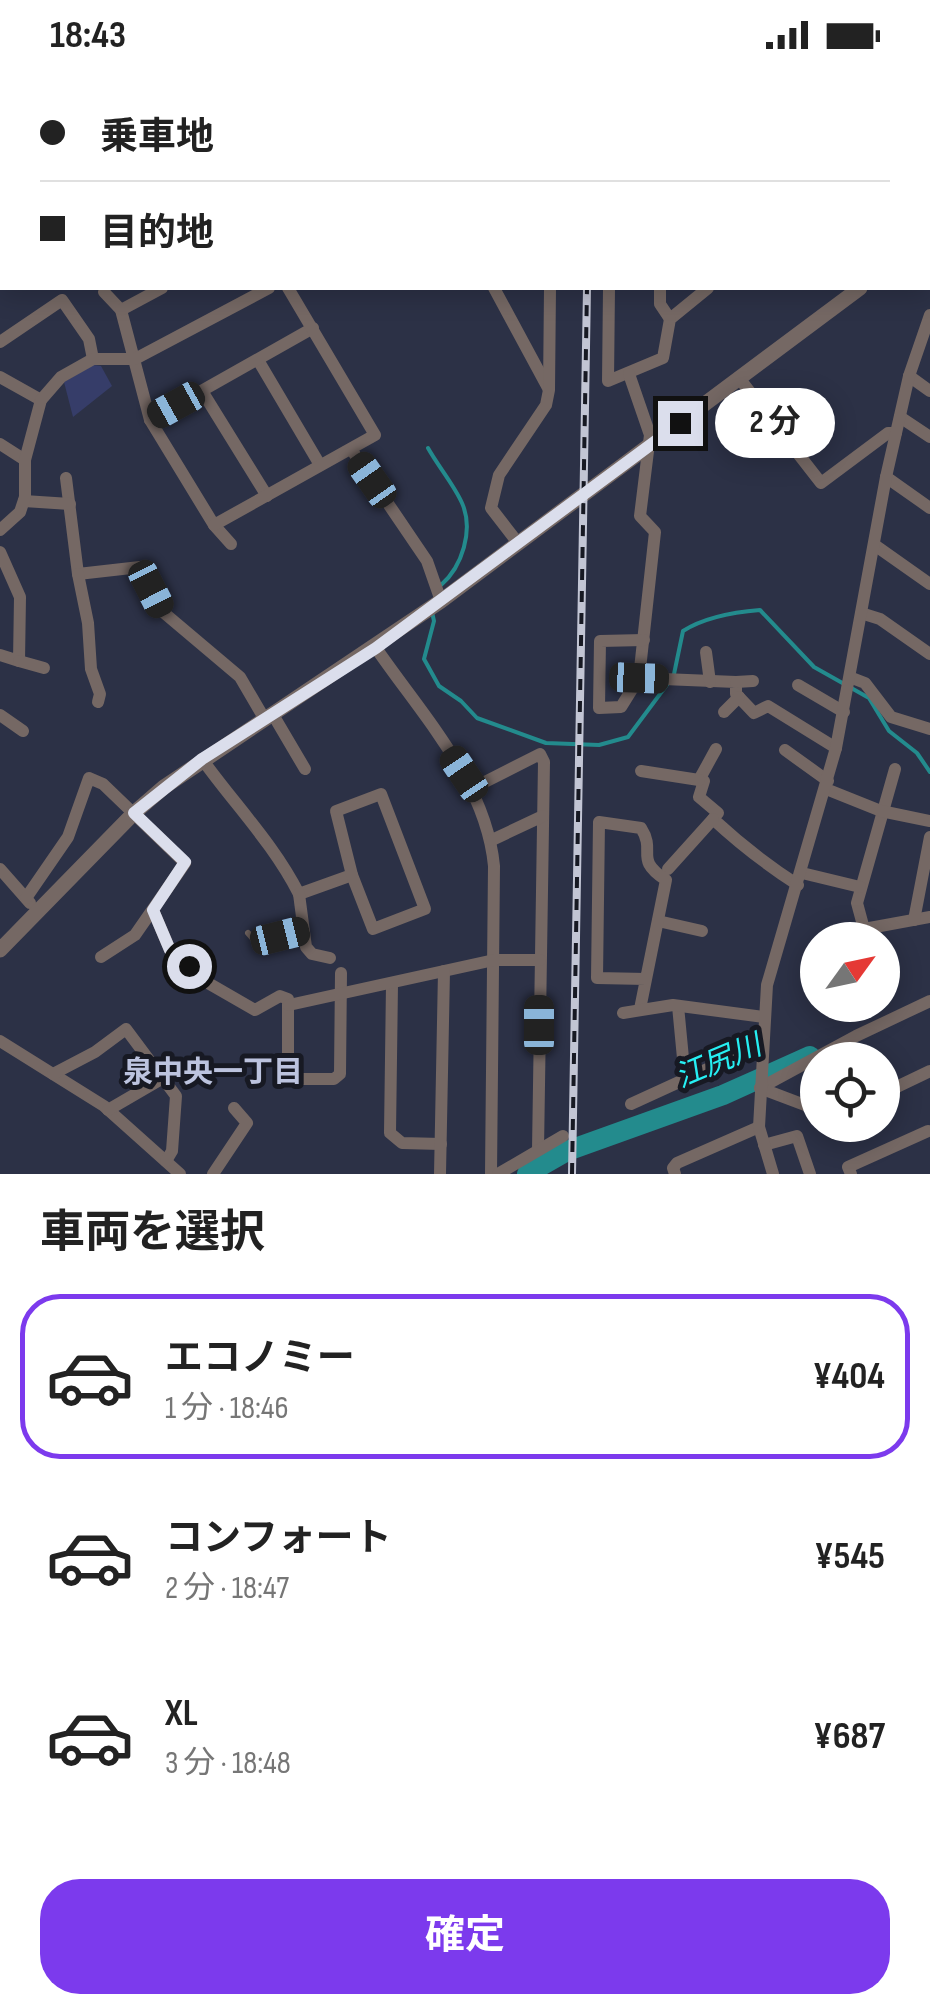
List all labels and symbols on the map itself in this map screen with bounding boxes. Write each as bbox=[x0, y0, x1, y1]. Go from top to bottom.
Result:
car bbox=[142, 377, 210, 433]
callout: 2 分 bbox=[715, 388, 835, 458]
route end bbox=[658, 401, 703, 446]
car bbox=[343, 447, 401, 513]
car bbox=[124, 555, 178, 623]
car bbox=[608, 662, 670, 694]
car bbox=[435, 741, 493, 807]
car bbox=[247, 914, 313, 958]
north arrow bbox=[800, 922, 900, 1022]
route start bbox=[167, 944, 212, 989]
car bbox=[524, 995, 554, 1055]
water label: 江尻川 bbox=[670, 1027, 770, 1096]
district label: 泉中央一丁目 bbox=[123, 1055, 303, 1091]

